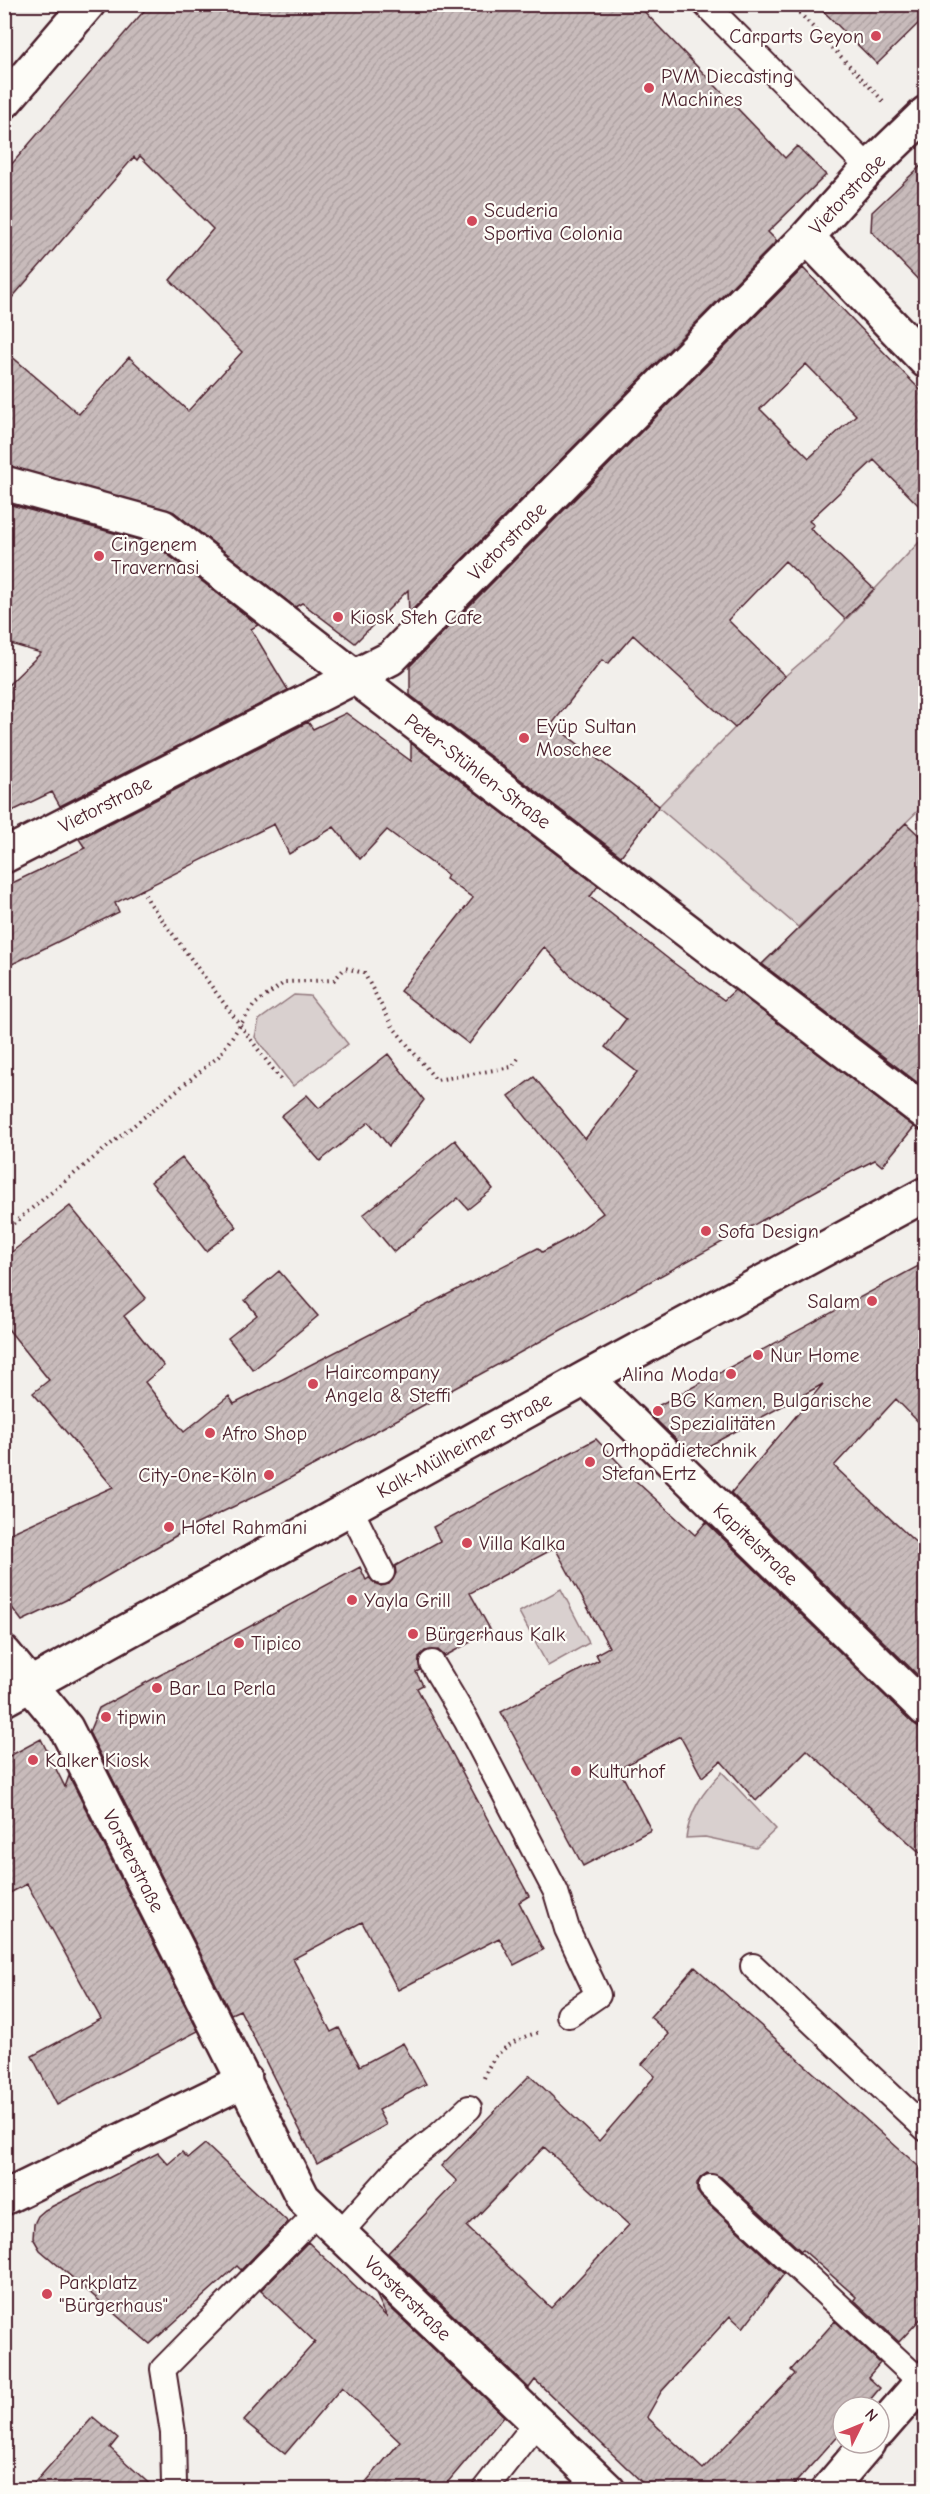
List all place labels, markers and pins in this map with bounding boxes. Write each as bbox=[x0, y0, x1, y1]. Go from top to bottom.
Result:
place label: Carparts Geyon bbox=[729, 25, 864, 48]
marker: Carparts Geyon bbox=[869, 29, 883, 43]
place label: PVM Diecasting Machines bbox=[661, 65, 794, 111]
marker: PVM Diecasting Machines bbox=[642, 81, 656, 95]
place label: Scuderia Sportiva Colonia bbox=[484, 199, 623, 245]
marker: Scuderia Sportiva Colonia bbox=[465, 214, 479, 228]
place label: Cingenem Travernasi bbox=[111, 533, 199, 579]
marker: Cingenem Travernasi bbox=[92, 549, 106, 563]
place label: Kiosk Steh Cafe bbox=[350, 606, 482, 629]
marker: Kiosk Steh Cafe bbox=[331, 610, 345, 624]
place label: Eyüp Sultan Moschee bbox=[536, 715, 637, 761]
marker: Eyüp Sultan Moschee bbox=[517, 731, 531, 745]
place label: Sofa Design bbox=[718, 1220, 819, 1243]
marker: Sofa Design bbox=[699, 1224, 713, 1238]
place label: Salam bbox=[807, 1290, 860, 1313]
marker: Salam bbox=[865, 1294, 879, 1308]
place label: Nur Home bbox=[770, 1344, 860, 1367]
marker: Nur Home bbox=[751, 1348, 765, 1362]
place label: Haircompany Angela & Steffi bbox=[325, 1361, 451, 1407]
place label: Alina Moda bbox=[622, 1363, 719, 1386]
marker: Alina Moda bbox=[724, 1367, 738, 1381]
marker: Haircompany Angela & Steffi bbox=[306, 1377, 320, 1391]
place label: BG Kamen, Bulgarische Spezialitäten bbox=[670, 1389, 872, 1435]
marker: BG Kamen, Bulgarische Spezialitäten bbox=[651, 1404, 665, 1418]
place label: Afro Shop bbox=[222, 1422, 307, 1445]
marker: Afro Shop bbox=[203, 1426, 217, 1440]
place label: Orthopädietechnik Stefan Ertz bbox=[602, 1439, 757, 1485]
marker: Orthopädietechnik Stefan Ertz bbox=[583, 1455, 597, 1469]
place label: City-One-Köln bbox=[138, 1464, 257, 1487]
marker: City-One-Köln bbox=[262, 1468, 276, 1482]
place label: Hotel Rahmani bbox=[181, 1516, 307, 1539]
marker: Hotel Rahmani bbox=[162, 1520, 176, 1534]
place label: Villa Kalka bbox=[479, 1532, 566, 1555]
marker: Villa Kalka bbox=[460, 1536, 474, 1550]
place label: Yayla Grill bbox=[364, 1589, 451, 1612]
marker: Yayla Grill bbox=[345, 1593, 359, 1607]
place label: Bürgerhaus Kalk bbox=[425, 1623, 566, 1646]
marker: Bürgerhaus Kalk bbox=[406, 1627, 420, 1641]
place label: Tipico bbox=[251, 1632, 301, 1655]
marker: Tipico bbox=[232, 1636, 246, 1650]
place label: Bar La Perla bbox=[169, 1677, 276, 1700]
marker: Bar La Perla bbox=[150, 1681, 164, 1695]
place label: tipwin bbox=[117, 1706, 166, 1729]
marker: tipwin bbox=[99, 1710, 113, 1724]
place label: Kalker Kiosk bbox=[45, 1749, 149, 1772]
marker: Kalker Kiosk bbox=[26, 1753, 40, 1767]
place label: Kulturhof bbox=[588, 1760, 666, 1783]
marker: Kulturhof bbox=[569, 1764, 583, 1778]
place label: Parkplatz "Bürgerhaus" bbox=[59, 2271, 168, 2317]
marker: Parkplatz "Bürgerhaus" bbox=[40, 2287, 54, 2301]

